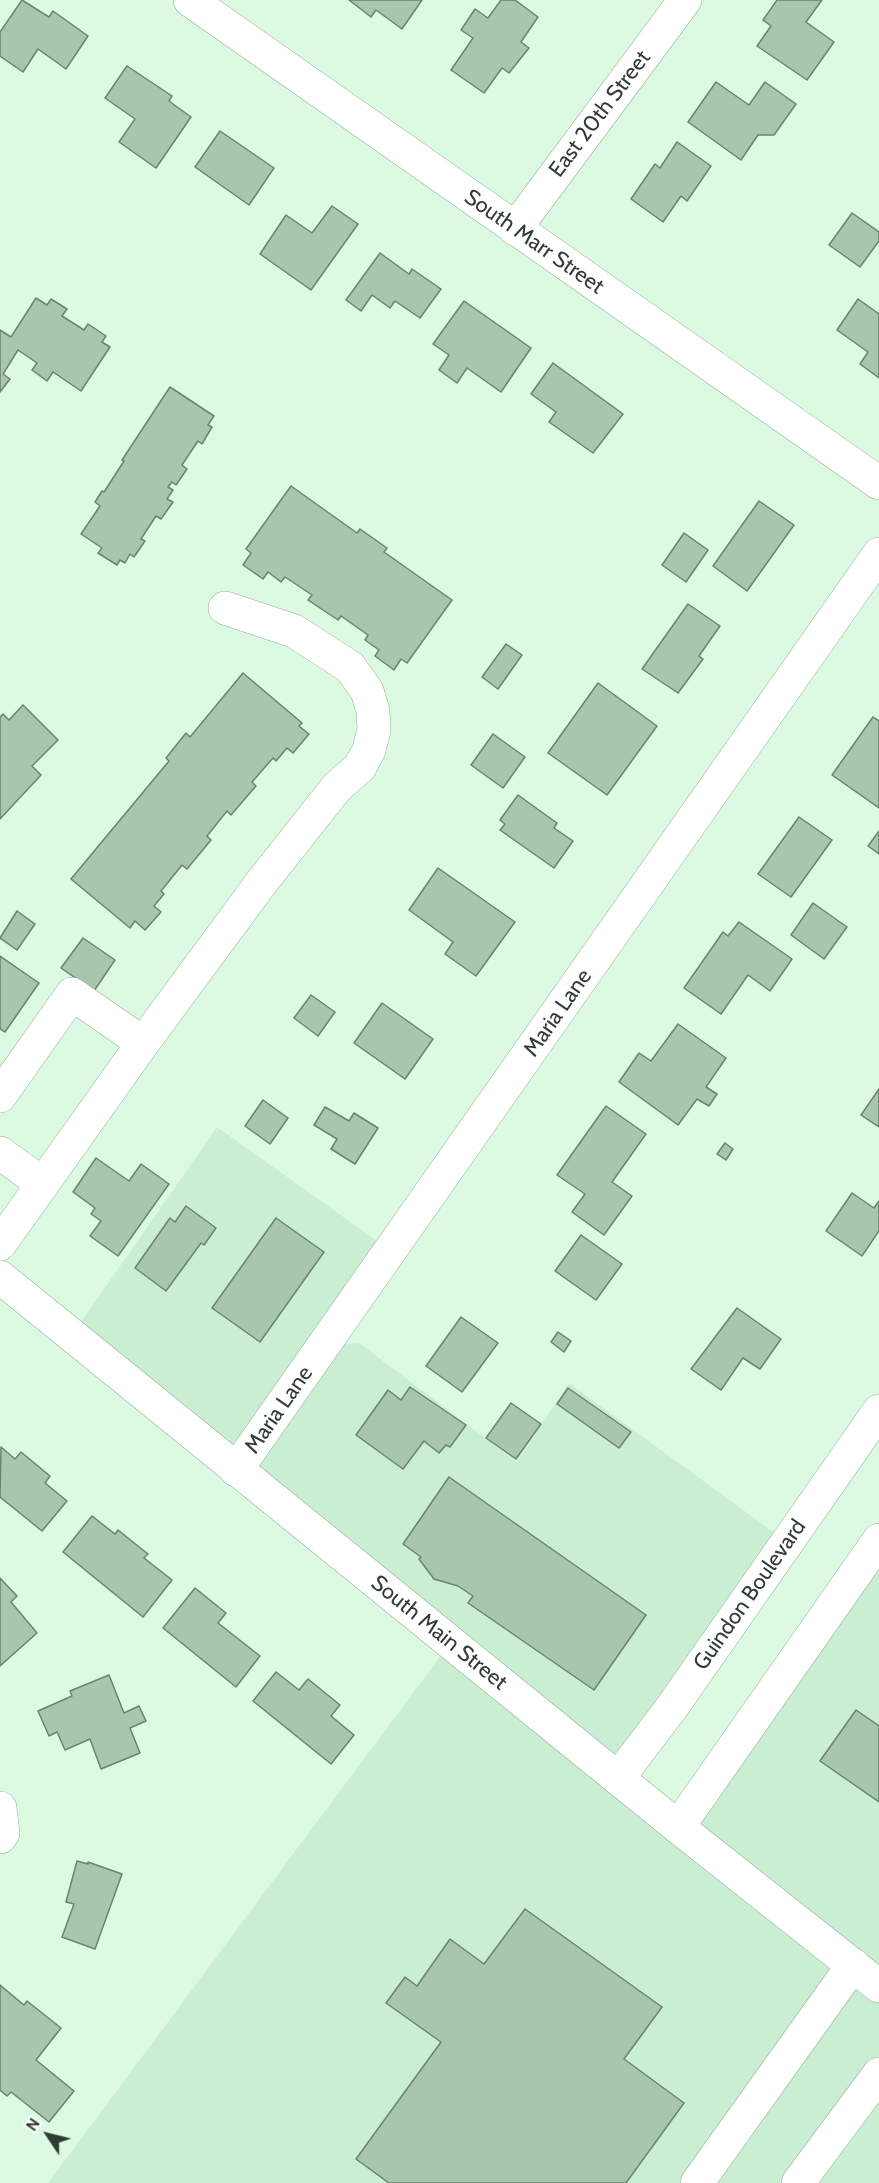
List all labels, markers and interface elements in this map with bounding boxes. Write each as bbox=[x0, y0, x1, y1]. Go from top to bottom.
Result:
street label: East 20th Street bbox=[544, 45, 656, 183]
street label: South Marr Street bbox=[459, 184, 609, 300]
street label: Maria Lane bbox=[518, 964, 598, 1062]
street label: Maria Lane bbox=[239, 1361, 319, 1459]
street label: Guindon Boulevard bbox=[688, 1515, 812, 1675]
street label: South Main Street bbox=[366, 1570, 512, 1696]
north arrow bbox=[18, 2105, 78, 2165]
text: N bbox=[22, 2114, 44, 2134]

